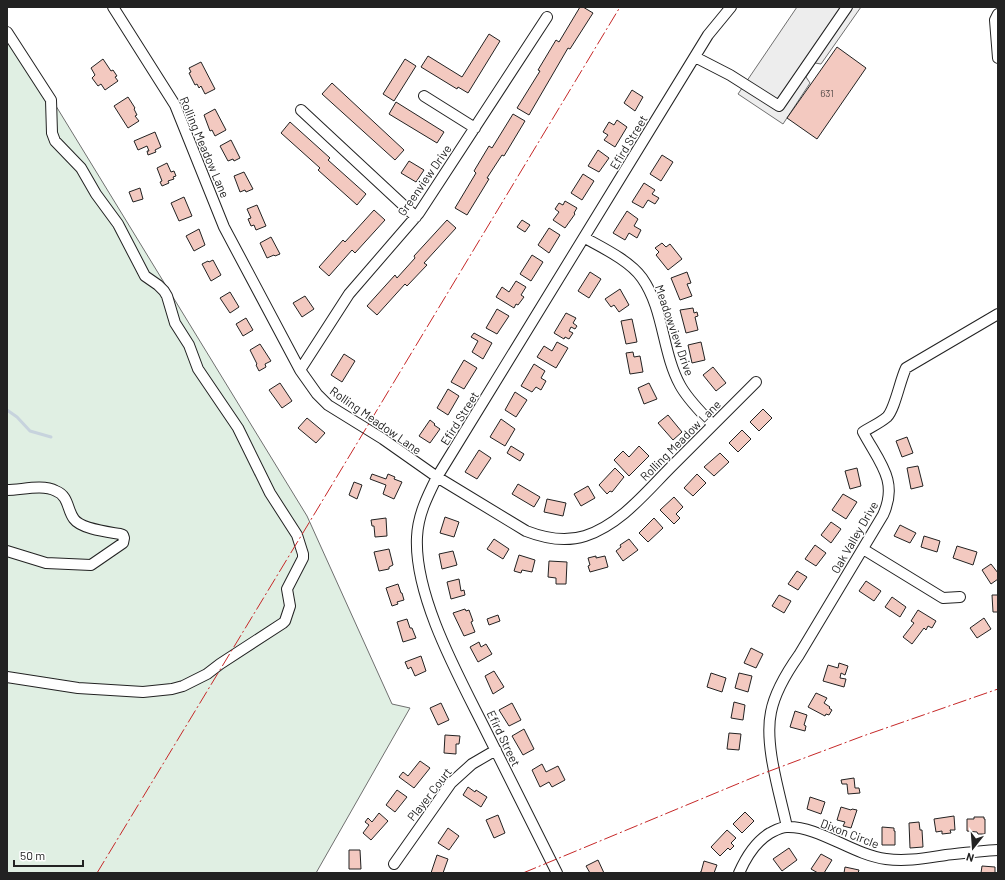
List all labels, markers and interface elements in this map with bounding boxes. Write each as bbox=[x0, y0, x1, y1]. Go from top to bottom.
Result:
house number: 631 bbox=[820, 87, 834, 99]
street label: Rolling Meadow Lane bbox=[177, 94, 233, 200]
street label: Efird Street bbox=[606, 112, 650, 172]
street label: Greenview Drive bbox=[394, 142, 454, 218]
street label: Meadowview Drive bbox=[653, 283, 697, 377]
street label: Rolling Meadow Lane bbox=[328, 383, 424, 457]
street label: Efird Street bbox=[437, 389, 481, 447]
street label: Rolling Meadow Lane bbox=[637, 397, 723, 483]
street label: Oak Valley Drive bbox=[828, 498, 880, 576]
street label: Efird Street bbox=[484, 708, 524, 768]
street label: Player Court bbox=[404, 765, 454, 823]
street label: Dixon Circle bbox=[819, 815, 881, 851]
north arrow bbox=[953, 828, 993, 868]
scale bar bbox=[14, 842, 83, 868]
text: 50 m bbox=[20, 848, 45, 862]
text: N bbox=[965, 851, 975, 865]

